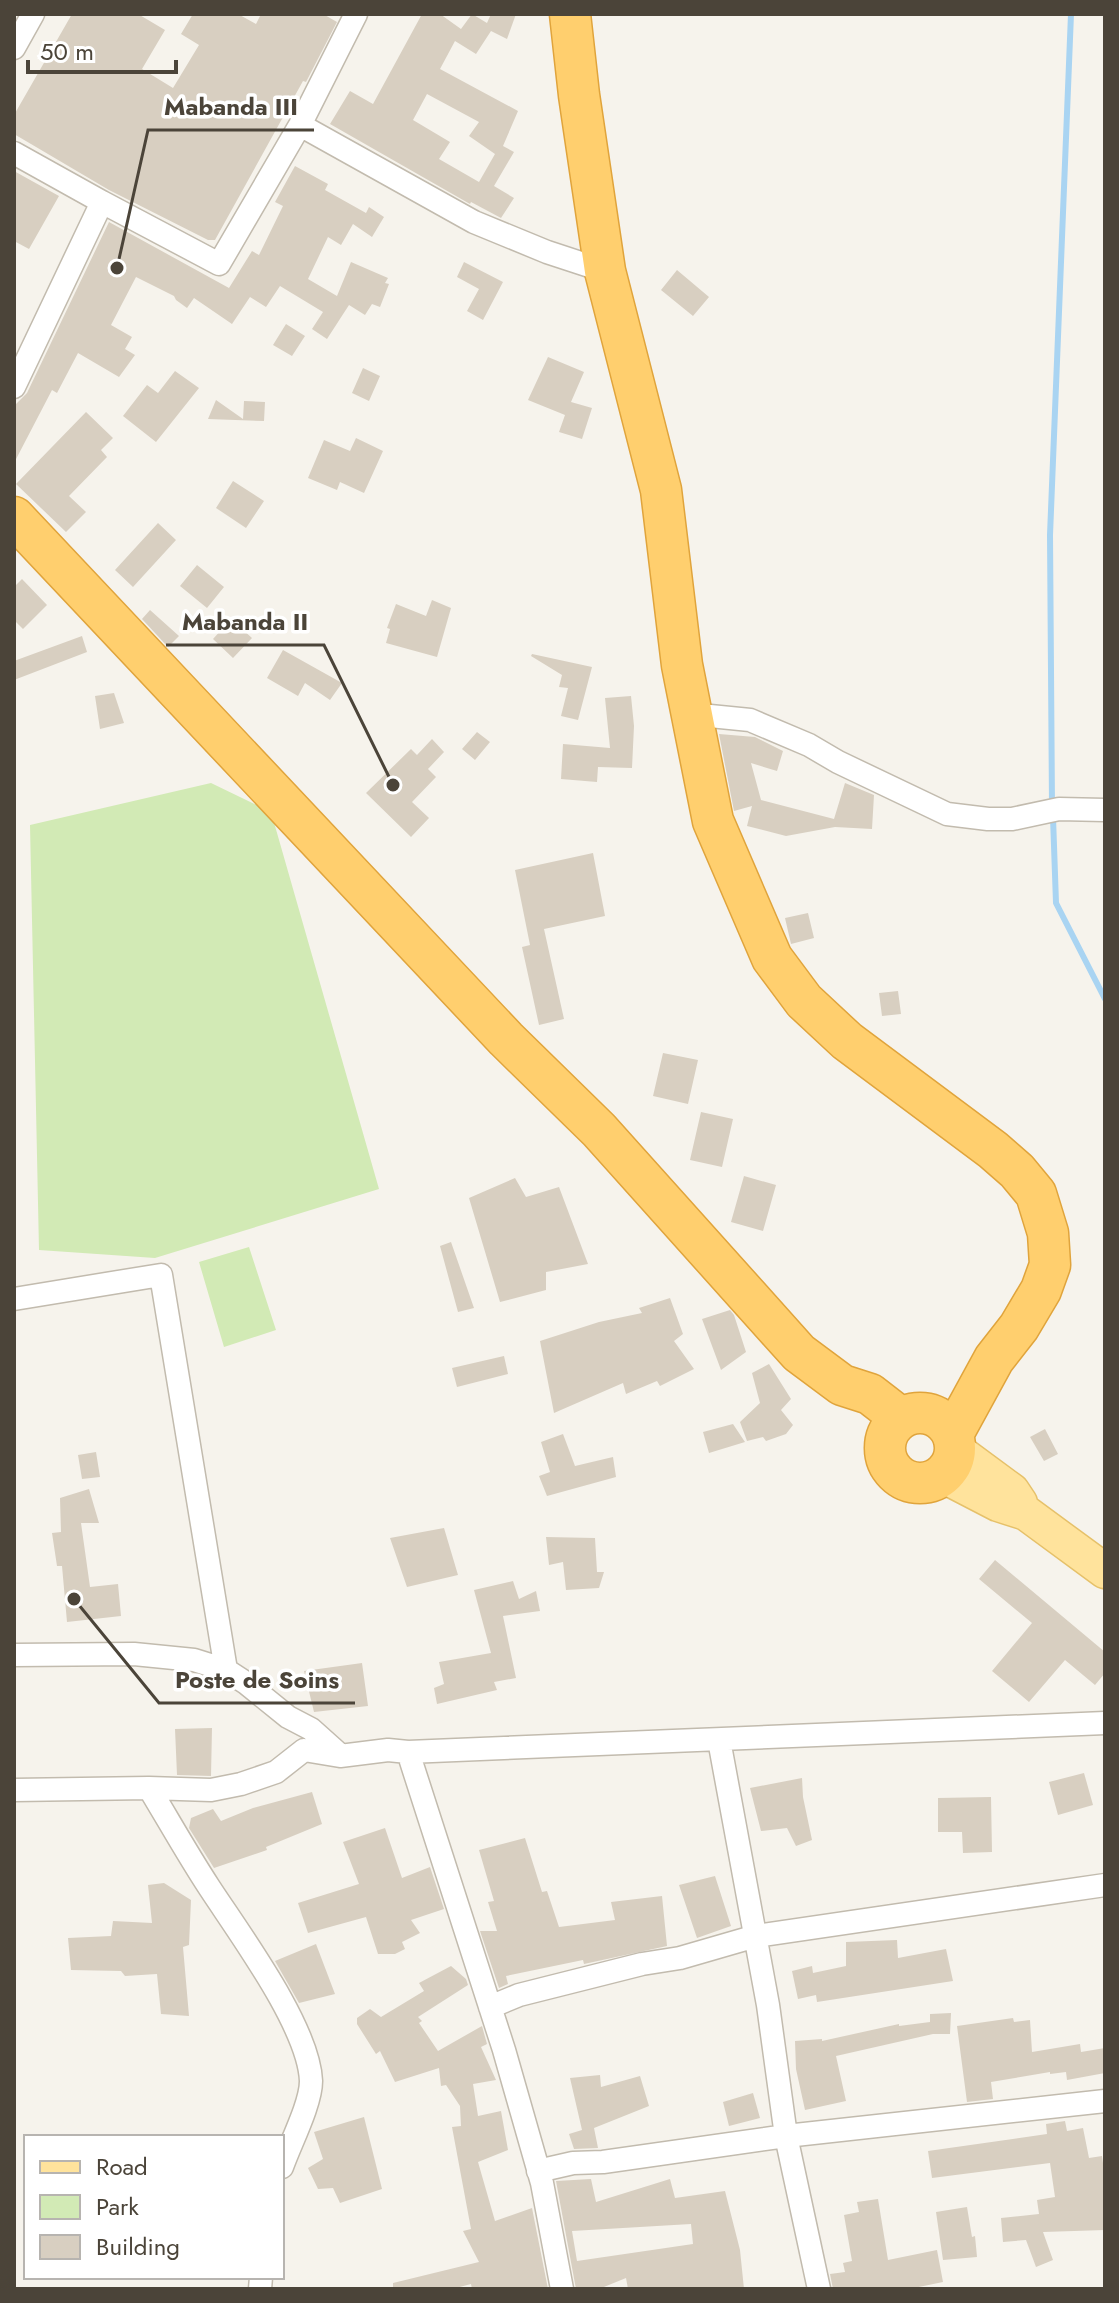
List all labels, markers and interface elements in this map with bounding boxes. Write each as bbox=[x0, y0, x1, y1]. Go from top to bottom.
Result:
scale bar bbox=[28, 24, 176, 74]
text: 50 m bbox=[40, 34, 94, 69]
callout: Mabanda III bbox=[148, 82, 314, 130]
text: Mabanda III bbox=[164, 89, 298, 124]
callout: Mabanda II bbox=[166, 597, 324, 645]
text: Mabanda II bbox=[182, 604, 308, 639]
callout: Poste de Soins bbox=[159, 1655, 355, 1703]
text: Poste de Soins bbox=[175, 1662, 339, 1697]
legend bbox=[24, 2135, 284, 2279]
text: Road bbox=[96, 2149, 148, 2184]
text: Park bbox=[96, 2189, 139, 2224]
text: Building bbox=[96, 2229, 180, 2264]

